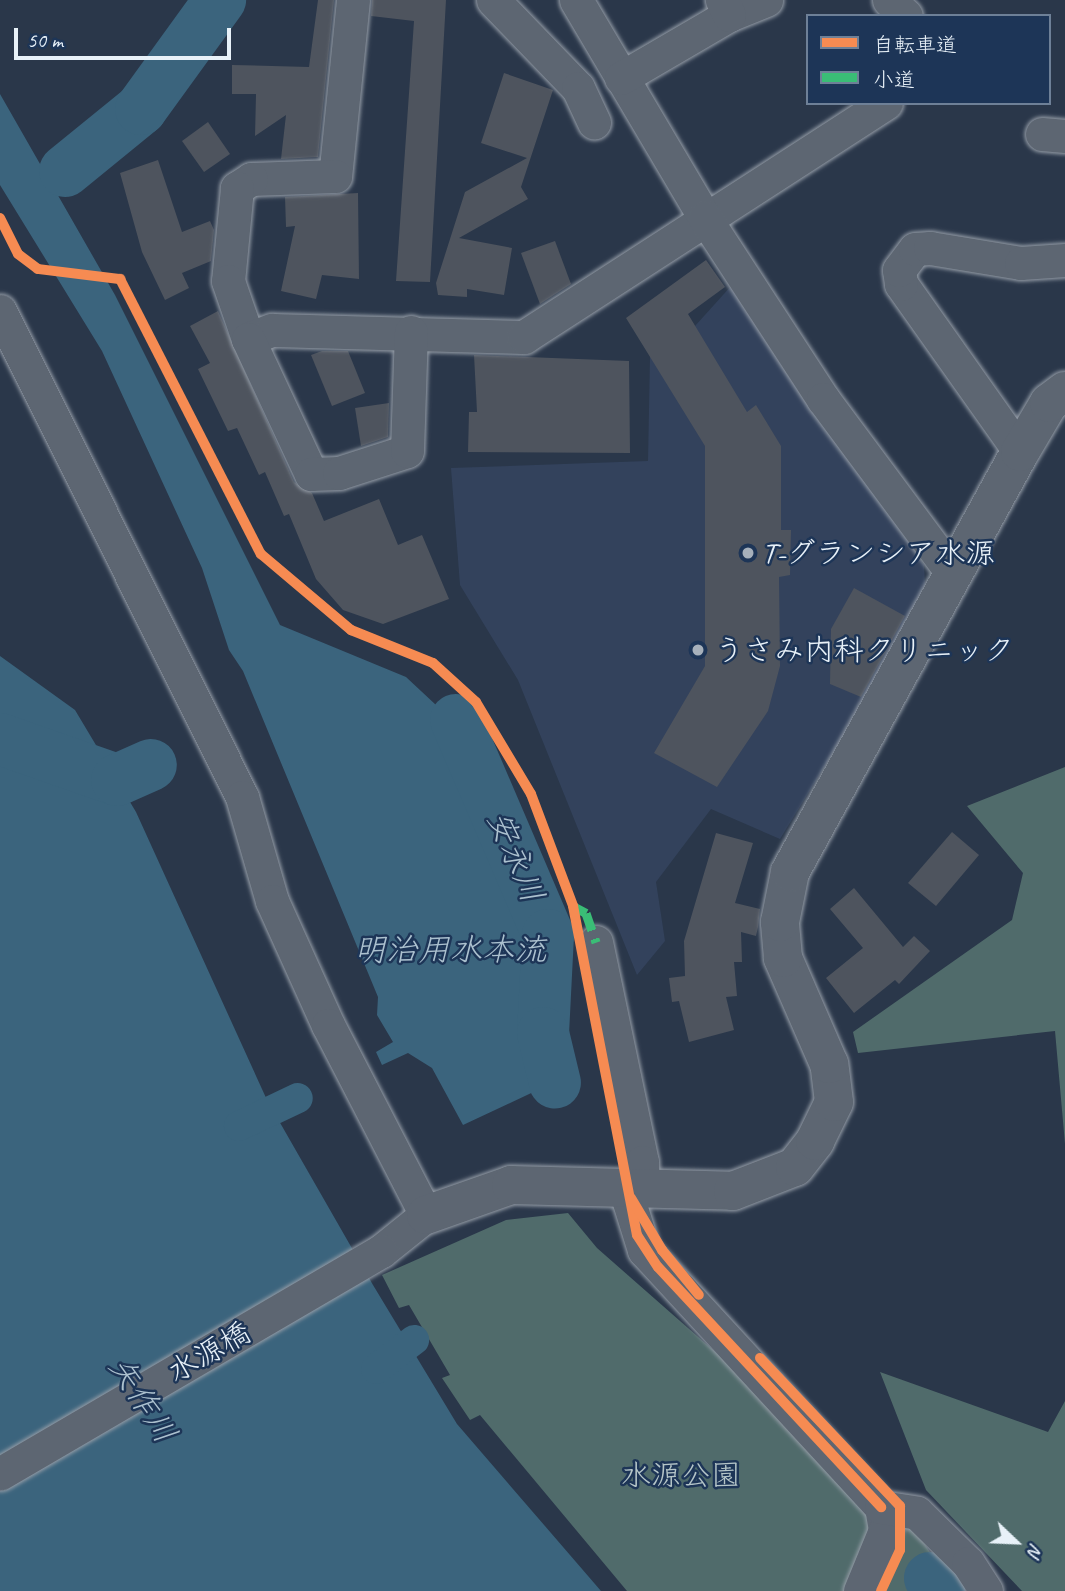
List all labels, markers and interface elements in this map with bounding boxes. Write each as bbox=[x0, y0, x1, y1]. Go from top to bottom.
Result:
scale bar bbox=[18, 14, 234, 58]
legend bbox=[806, 14, 1051, 105]
text: 50 m bbox=[27, 27, 63, 53]
text: 自転車道 bbox=[873, 32, 957, 58]
text: 小道 bbox=[873, 67, 915, 93]
place label: T-グランシア水源 bbox=[762, 535, 996, 571]
marker: T-グランシア水源 bbox=[740, 545, 756, 561]
place label: うさみ内科クリニック bbox=[714, 632, 1014, 668]
marker: うさみ内科クリニック bbox=[688, 640, 708, 660]
water label: 安永川 bbox=[479, 805, 551, 909]
water label: 明治用水本流 bbox=[354, 931, 546, 969]
street label: 水源橋 bbox=[161, 1314, 257, 1390]
water label: 矢作川 bbox=[100, 1349, 184, 1451]
park label: 水源公園 bbox=[621, 1457, 741, 1493]
north arrow bbox=[981, 1507, 1051, 1577]
text: N bbox=[1022, 1540, 1049, 1560]

